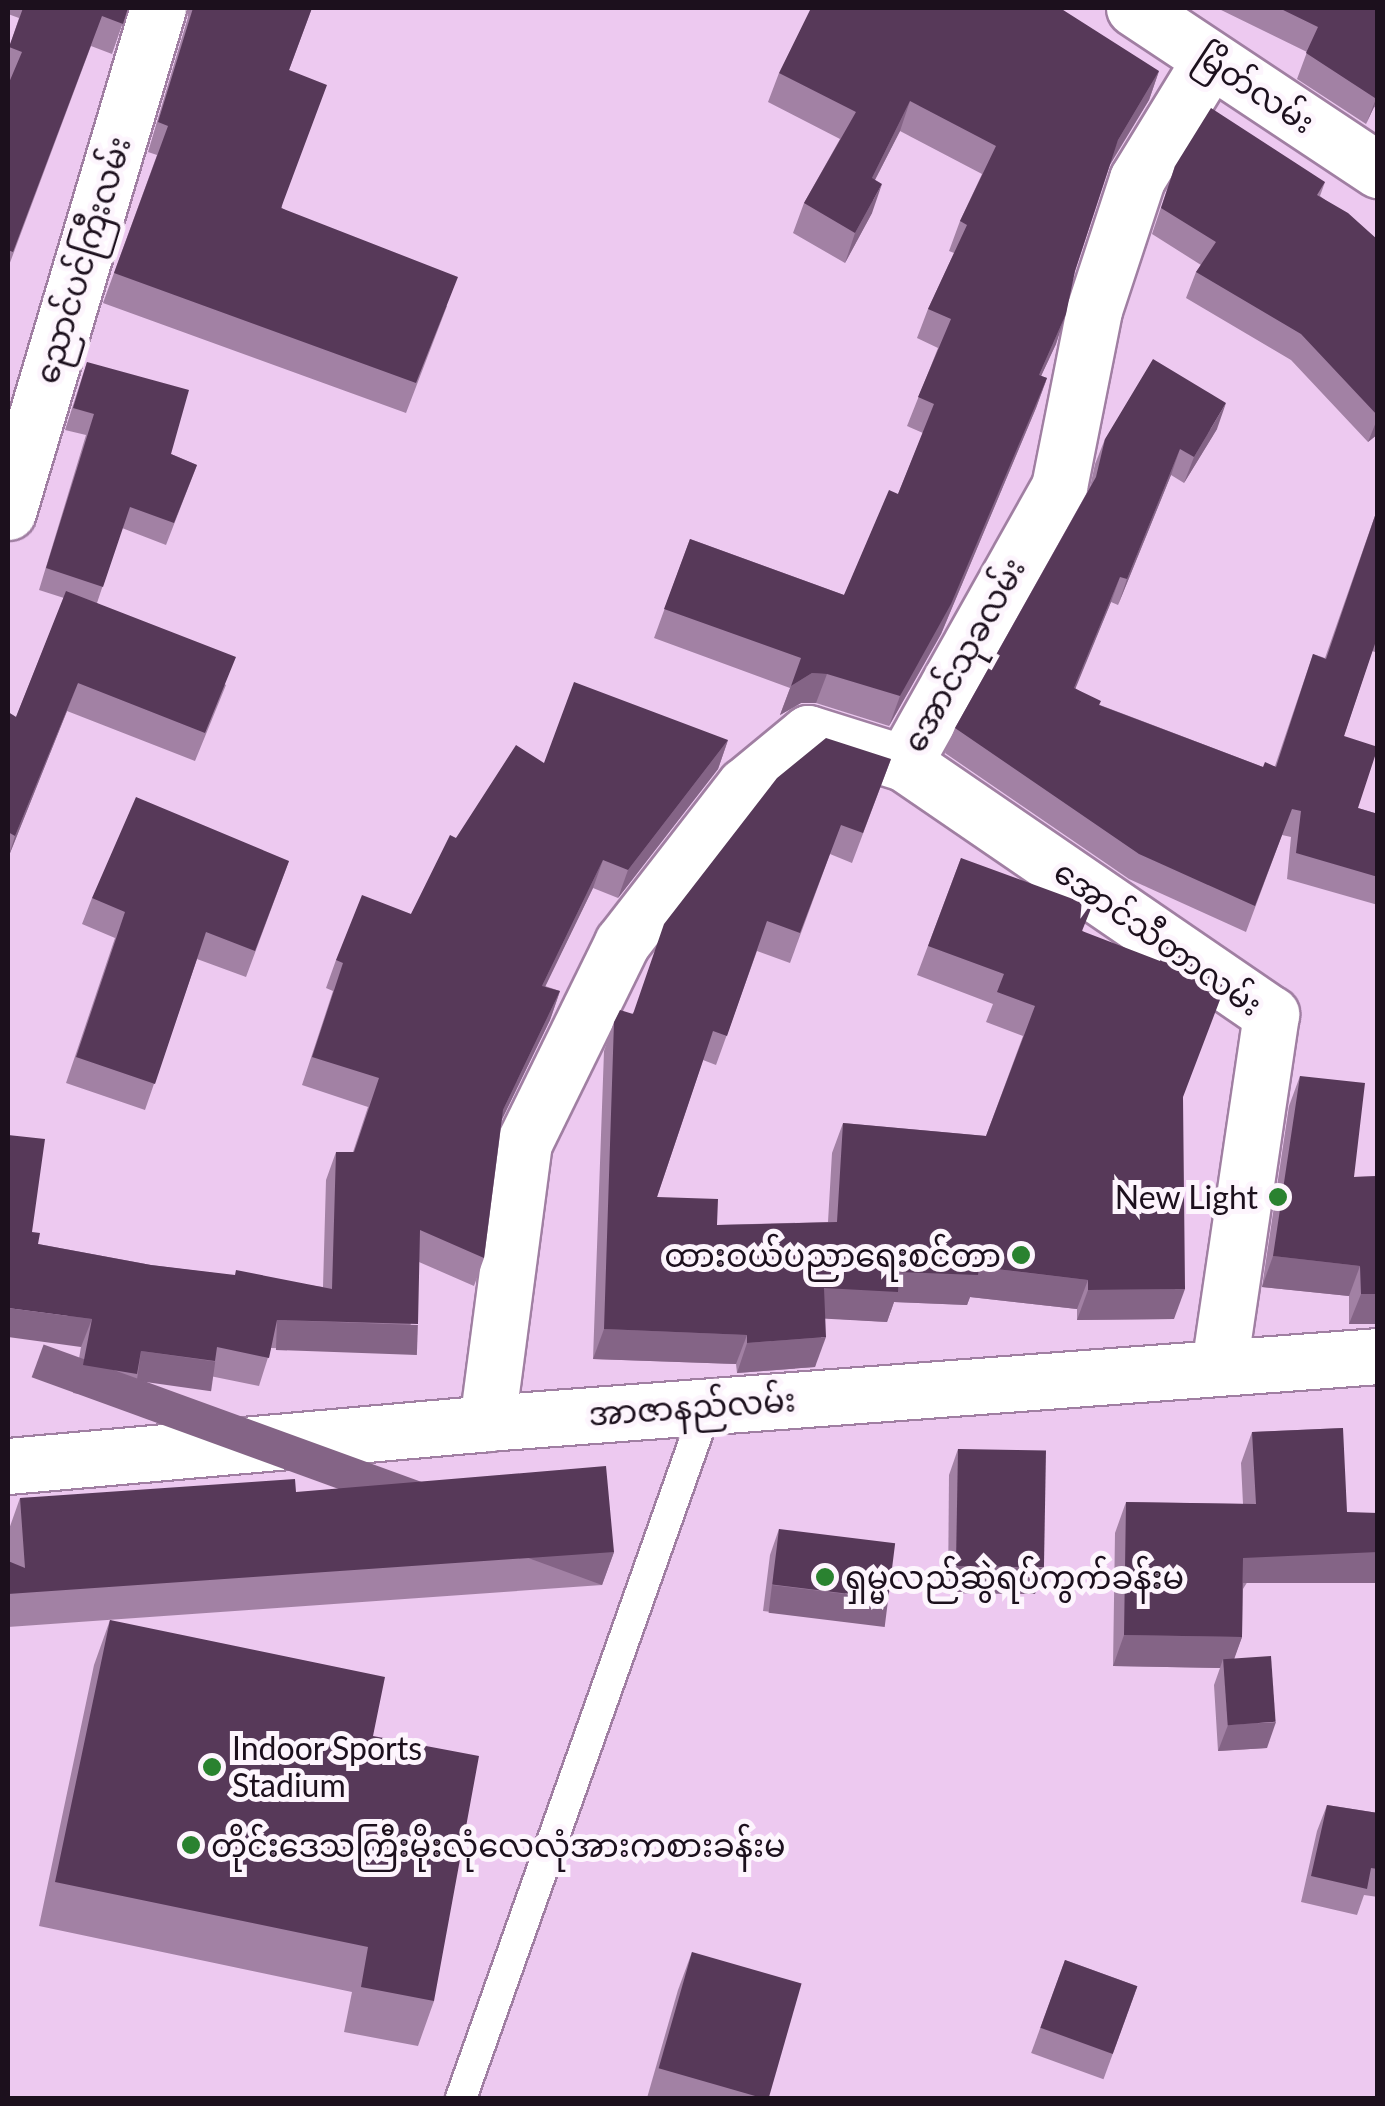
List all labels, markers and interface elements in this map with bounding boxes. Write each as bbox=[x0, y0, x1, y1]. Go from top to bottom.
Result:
street label: မြိတ်လမ်း bbox=[1188, 36, 1322, 142]
street label: ညောင်ပင်ကြီးလမ်း bbox=[27, 132, 139, 388]
street label: အောင်သုခလမ်း bbox=[895, 551, 1033, 759]
street label: အောင်သီတာလမ်း bbox=[1047, 852, 1269, 1024]
place label: New Light bbox=[1114, 1178, 1258, 1216]
marker: New Light bbox=[1267, 1186, 1289, 1208]
place label: ထားဝယ်ပညာရေးစင်တာ bbox=[664, 1236, 1001, 1274]
marker: ထားဝယ်ပညာရေးစင်တာ bbox=[1010, 1244, 1032, 1266]
street label: အာဇာနည်လမ်း bbox=[587, 1381, 797, 1433]
place label: ရှမ္မလည်ဆွဲရပ်ကွက်ခန်းမ bbox=[845, 1558, 1184, 1596]
marker: ရှမ္မလည်ဆွဲရပ်ကွက်ခန်းမ bbox=[814, 1566, 836, 1588]
place label: Indoor Sports Stadium bbox=[232, 1730, 423, 1805]
marker: Indoor Sports Stadium bbox=[201, 1756, 223, 1778]
place label: တိုင်းဒေသကြီးမိုးလုံလေလုံအားကစားခန်းမ bbox=[211, 1826, 786, 1864]
marker: တိုင်းဒေသကြီးမိုးလုံလေလုံအားကစားခန်းမ bbox=[180, 1834, 202, 1856]

